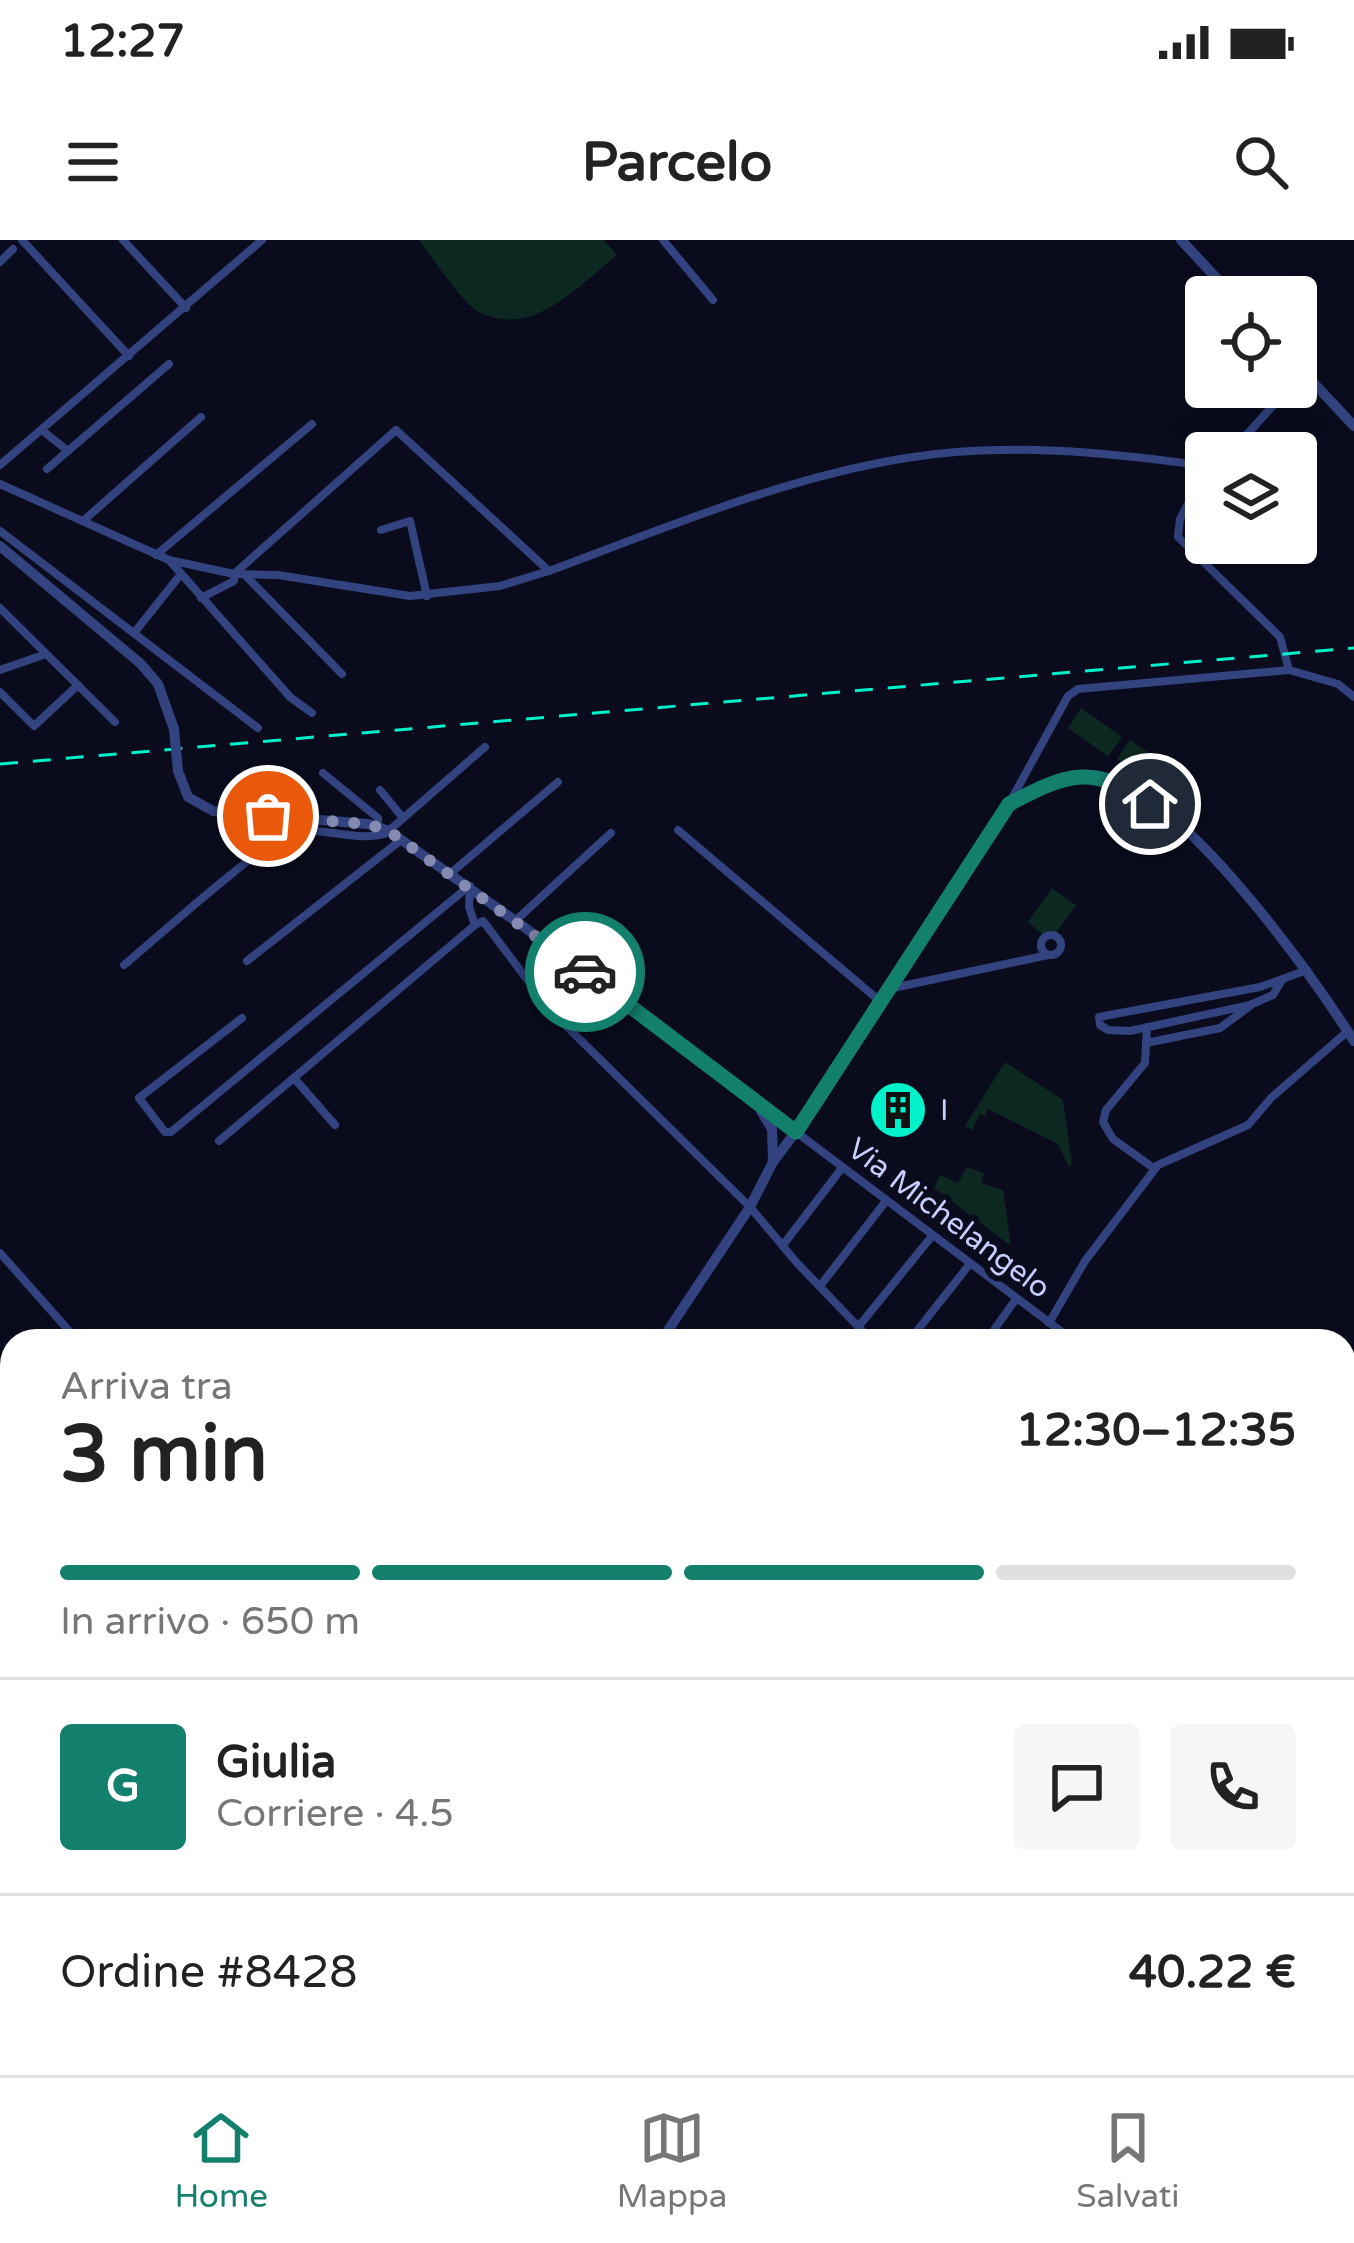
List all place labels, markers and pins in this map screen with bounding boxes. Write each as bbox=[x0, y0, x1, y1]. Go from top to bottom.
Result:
pin bbox=[1099, 753, 1201, 855]
pin bbox=[217, 765, 319, 867]
building icon: I bbox=[867, 1079, 929, 1141]
place label: I bbox=[940, 1092, 949, 1129]

